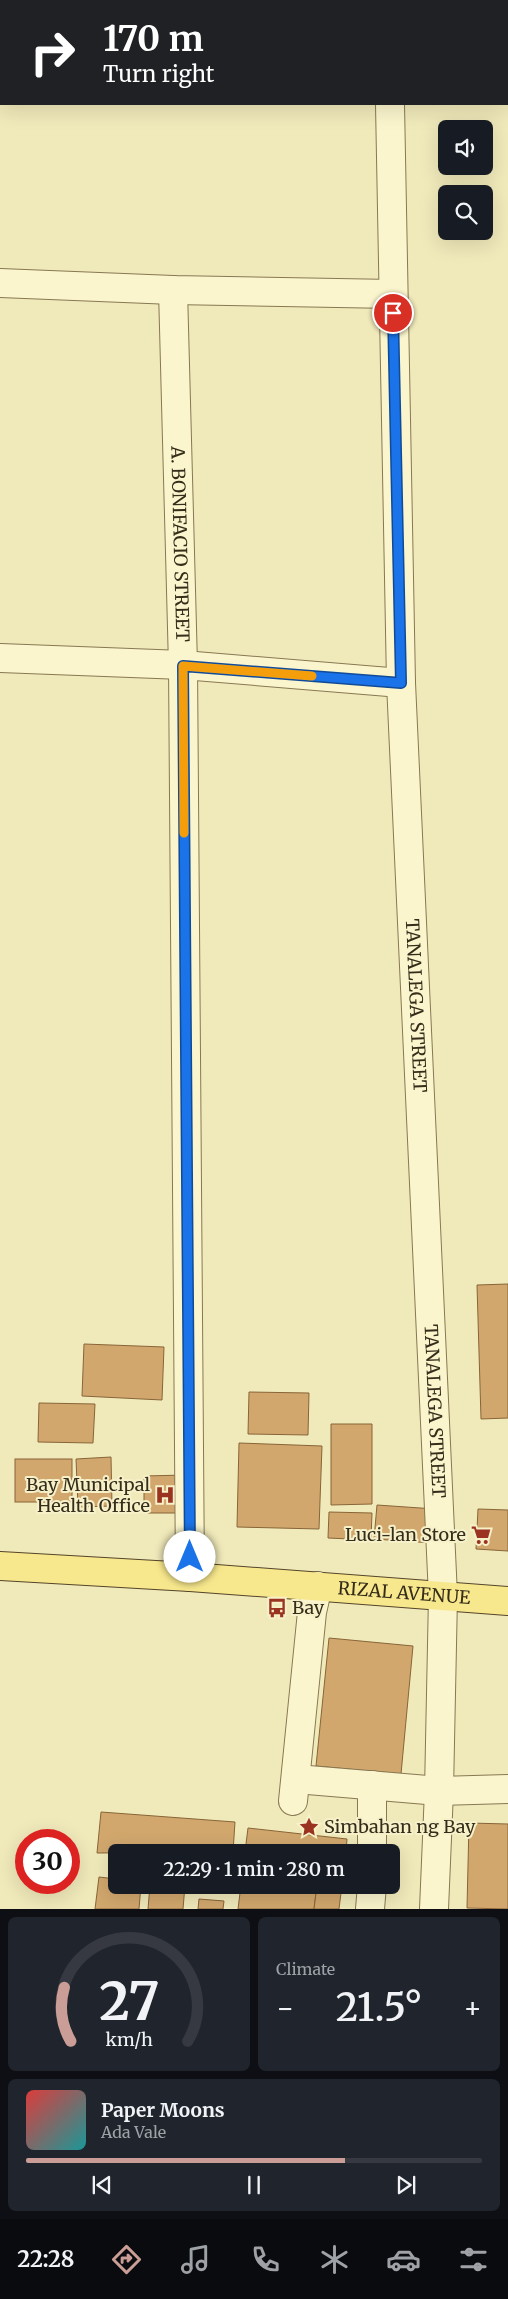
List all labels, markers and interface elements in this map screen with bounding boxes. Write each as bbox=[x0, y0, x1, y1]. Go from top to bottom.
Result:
text: 170 m bbox=[103, 17, 204, 61]
icon: right bbox=[20, 20, 85, 85]
text: Turn right bbox=[103, 60, 214, 88]
map controls bbox=[438, 120, 493, 240]
button: sound bbox=[438, 120, 493, 175]
button: search bbox=[438, 185, 493, 240]
pin bbox=[372, 292, 414, 334]
icon: arrive bbox=[379, 299, 407, 327]
street label: A. BONIFACIO STREET bbox=[166, 445, 194, 643]
street label: TANALEGA STREET bbox=[401, 918, 432, 1093]
street label: TANALEGA STREET bbox=[420, 1324, 451, 1499]
place label: Bay Municipal Health Office bbox=[26, 1473, 150, 1517]
hospital icon: Bay Municipal Health Office bbox=[154, 1484, 176, 1506]
place label: Luci-lan Store bbox=[345, 1523, 466, 1546]
supermarket icon: Luci-lan Store bbox=[470, 1524, 492, 1546]
position arrow bbox=[163, 1530, 215, 1582]
street label: RIZAL AVENUE bbox=[337, 1576, 472, 1609]
place label: Bay bbox=[292, 1596, 325, 1619]
bus stop icon: Bay bbox=[266, 1597, 288, 1619]
place label: Simbahan ng Bay bbox=[324, 1815, 476, 1838]
place icon: Simbahan ng Bay bbox=[298, 1816, 320, 1838]
speed limit sign: 30 bbox=[15, 1829, 80, 1894]
text: 22:29 · 1 min · 280 m bbox=[163, 1857, 345, 1881]
text: Climate bbox=[276, 1959, 335, 1979]
text: 27 bbox=[99, 1969, 159, 2034]
text: 21.5° bbox=[336, 1984, 422, 2031]
text: − bbox=[276, 1990, 295, 2026]
text: + bbox=[463, 1990, 482, 2026]
text: km/h bbox=[105, 2028, 153, 2051]
text: Paper Moons bbox=[101, 2098, 225, 2122]
text: Ada Vale bbox=[101, 2122, 166, 2142]
icon: previous bbox=[88, 2171, 116, 2199]
icon: pause bbox=[240, 2171, 268, 2199]
icon: next bbox=[392, 2171, 420, 2199]
icon: directions bbox=[109, 2242, 144, 2277]
icon: music bbox=[178, 2242, 213, 2277]
icon: phone bbox=[248, 2242, 283, 2277]
icon: climate bbox=[317, 2242, 352, 2277]
icon: car bbox=[386, 2242, 421, 2277]
icon: filters bbox=[456, 2242, 491, 2277]
text: 22:28 bbox=[17, 2245, 75, 2273]

